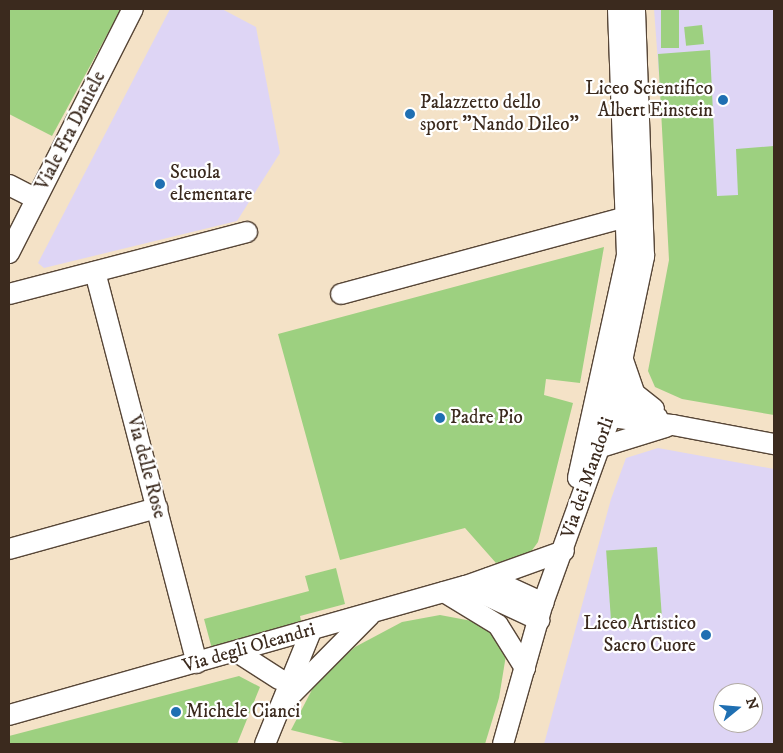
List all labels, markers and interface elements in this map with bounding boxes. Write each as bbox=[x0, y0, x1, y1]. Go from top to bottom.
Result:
street label: Viale Fra Daniele bbox=[31, 68, 111, 194]
place label: Liceo Scientifico Albert Einstein bbox=[585, 78, 713, 122]
place label: Palazzetto dello sport "Nando Dileo" bbox=[420, 92, 579, 136]
marker: Liceo Scientifico Albert Einstein bbox=[717, 94, 729, 106]
marker: Palazzetto dello sport "Nando Dileo" bbox=[404, 108, 416, 120]
place label: Scuola elementare bbox=[170, 162, 252, 206]
marker: Scuola elementare bbox=[154, 178, 166, 190]
place label: Padre Pio bbox=[450, 407, 523, 429]
marker: Padre Pio bbox=[434, 412, 446, 424]
street label: Via delle Rose bbox=[121, 413, 171, 521]
street label: Via dei Mandorli bbox=[557, 414, 619, 542]
place label: Liceo Artistico Sacro Cuore bbox=[583, 613, 696, 657]
street label: Via degli Oleandri bbox=[180, 618, 318, 678]
marker: Liceo Artistico Sacro Cuore bbox=[700, 629, 712, 641]
north arrow bbox=[713, 683, 763, 733]
text: N bbox=[741, 696, 762, 712]
place label: Michele Cianci bbox=[186, 701, 300, 723]
marker: Michele Cianci bbox=[170, 706, 182, 718]

